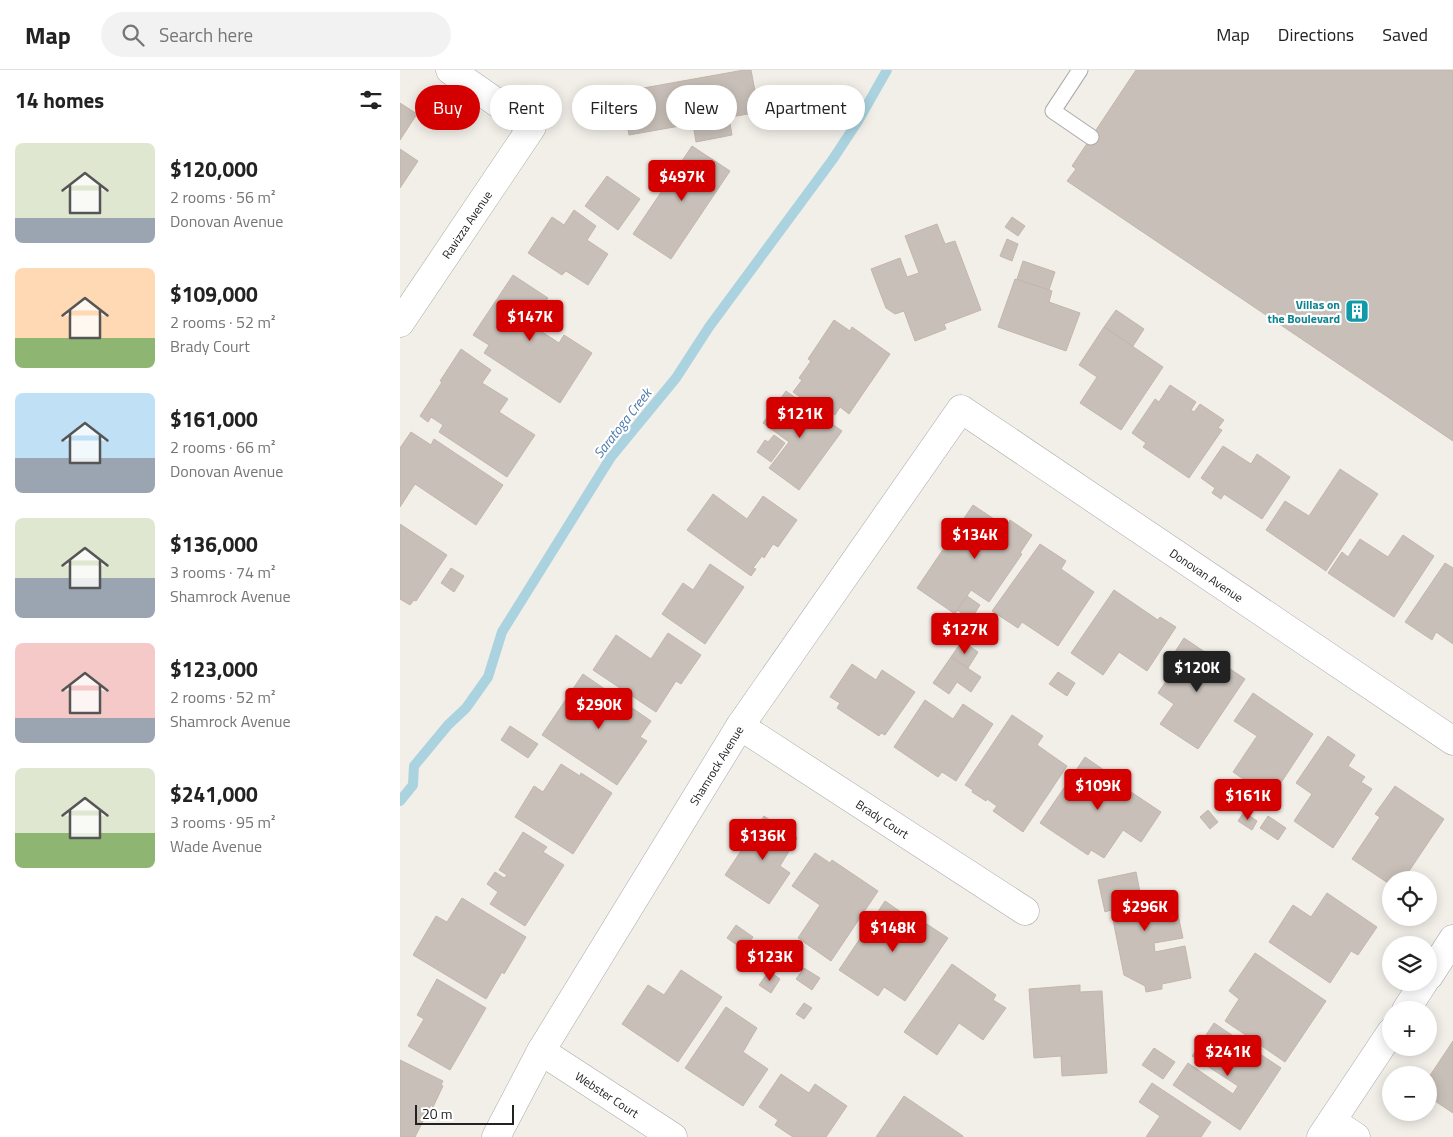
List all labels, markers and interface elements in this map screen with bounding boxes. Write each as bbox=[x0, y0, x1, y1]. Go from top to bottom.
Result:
search box bbox=[101, 12, 451, 57]
text: Map bbox=[25, 17, 71, 53]
text: Search here bbox=[159, 20, 253, 49]
icon: search bbox=[119, 21, 147, 49]
text: Map bbox=[1216, 21, 1250, 48]
text: Directions bbox=[1278, 21, 1354, 48]
text: Saved bbox=[1382, 21, 1428, 48]
text: 14 homes bbox=[15, 84, 104, 116]
chip: Buy bbox=[415, 85, 480, 130]
chip: Rent bbox=[490, 85, 562, 130]
chip: Filters bbox=[572, 85, 656, 130]
chip: New bbox=[666, 85, 737, 130]
chip: Apartment bbox=[747, 85, 865, 130]
icon: filters bbox=[357, 86, 385, 114]
text: $120,000 bbox=[170, 153, 258, 185]
pin: $497K bbox=[647, 160, 717, 202]
icon: home bbox=[55, 163, 115, 223]
text: $497K bbox=[659, 164, 705, 188]
text: 2 rooms · 56 m² bbox=[170, 185, 275, 209]
street label: Ravizza Avenue bbox=[437, 186, 496, 262]
text: Donovan Avenue bbox=[170, 209, 283, 233]
text: $109,000 bbox=[170, 278, 258, 310]
icon: home bbox=[55, 288, 115, 348]
place label: Villas on the Boulevard bbox=[1268, 295, 1340, 328]
building icon: Villas on the Boulevard bbox=[1344, 298, 1370, 324]
pin: $147K bbox=[495, 300, 565, 342]
text: $147K bbox=[507, 304, 553, 328]
text: 2 rooms · 52 m² bbox=[170, 310, 275, 334]
text: Brady Court bbox=[170, 334, 250, 358]
water label: Saratoga Creek bbox=[588, 382, 657, 462]
pin: $121K bbox=[765, 396, 835, 439]
text: $121K bbox=[777, 401, 823, 425]
text: $161,000 bbox=[170, 403, 258, 435]
icon: home bbox=[55, 413, 115, 473]
text: 2 rooms · 66 m² bbox=[170, 435, 275, 459]
text: Donovan Avenue bbox=[170, 459, 283, 483]
pin: $134K bbox=[940, 518, 1010, 560]
text: $134K bbox=[952, 522, 998, 546]
text: $136,000 bbox=[170, 528, 258, 560]
icon: home bbox=[55, 538, 115, 598]
street label: Donovan Avenue bbox=[1166, 543, 1247, 606]
text: 3 rooms · 74 m² bbox=[170, 560, 275, 584]
text: Shamrock Avenue bbox=[170, 584, 291, 608]
pin: $127K bbox=[930, 612, 1000, 655]
text: $127K bbox=[942, 617, 988, 641]
pin: $120K bbox=[1162, 650, 1232, 693]
text: $123,000 bbox=[170, 653, 258, 685]
text: $120K bbox=[1174, 655, 1220, 679]
icon: home bbox=[55, 663, 115, 723]
text: 2 rooms · 52 m² bbox=[170, 685, 275, 709]
pin: $290K bbox=[564, 688, 634, 730]
text: $290K bbox=[576, 692, 622, 716]
text: Shamrock Avenue bbox=[170, 709, 291, 733]
street label: Shamrock Avenue bbox=[684, 722, 748, 809]
pin: $109K bbox=[1063, 768, 1133, 811]
text: $109K bbox=[1075, 773, 1121, 797]
text: $241,000 bbox=[170, 778, 258, 810]
pin: $161K bbox=[1213, 778, 1283, 821]
text: $161K bbox=[1225, 783, 1271, 807]
icon: home bbox=[55, 788, 115, 848]
street label: Brady Court bbox=[852, 794, 914, 843]
text: 3 rooms · 95 m² bbox=[170, 810, 275, 834]
pin: $136K bbox=[728, 818, 798, 861]
text: $136K bbox=[740, 823, 786, 847]
text: Wade Avenue bbox=[170, 834, 262, 858]
map controls bbox=[1382, 871, 1437, 1121]
button: locate bbox=[1382, 871, 1437, 926]
pin: $296K bbox=[1110, 890, 1180, 932]
text: $296K bbox=[1122, 894, 1168, 918]
pin: $148K bbox=[858, 910, 928, 953]
text: $148K bbox=[870, 915, 916, 939]
button: layers bbox=[1382, 936, 1437, 991]
pin: $123K bbox=[735, 940, 805, 982]
text: $123K bbox=[747, 944, 793, 968]
button: + bbox=[1382, 1001, 1437, 1056]
pin: $241K bbox=[1193, 1034, 1263, 1077]
text: $241K bbox=[1205, 1039, 1251, 1063]
street label: Webster Court bbox=[571, 1066, 644, 1122]
button: − bbox=[1382, 1066, 1437, 1121]
scale bar bbox=[415, 1102, 514, 1125]
text: 20 m bbox=[422, 1103, 452, 1124]

